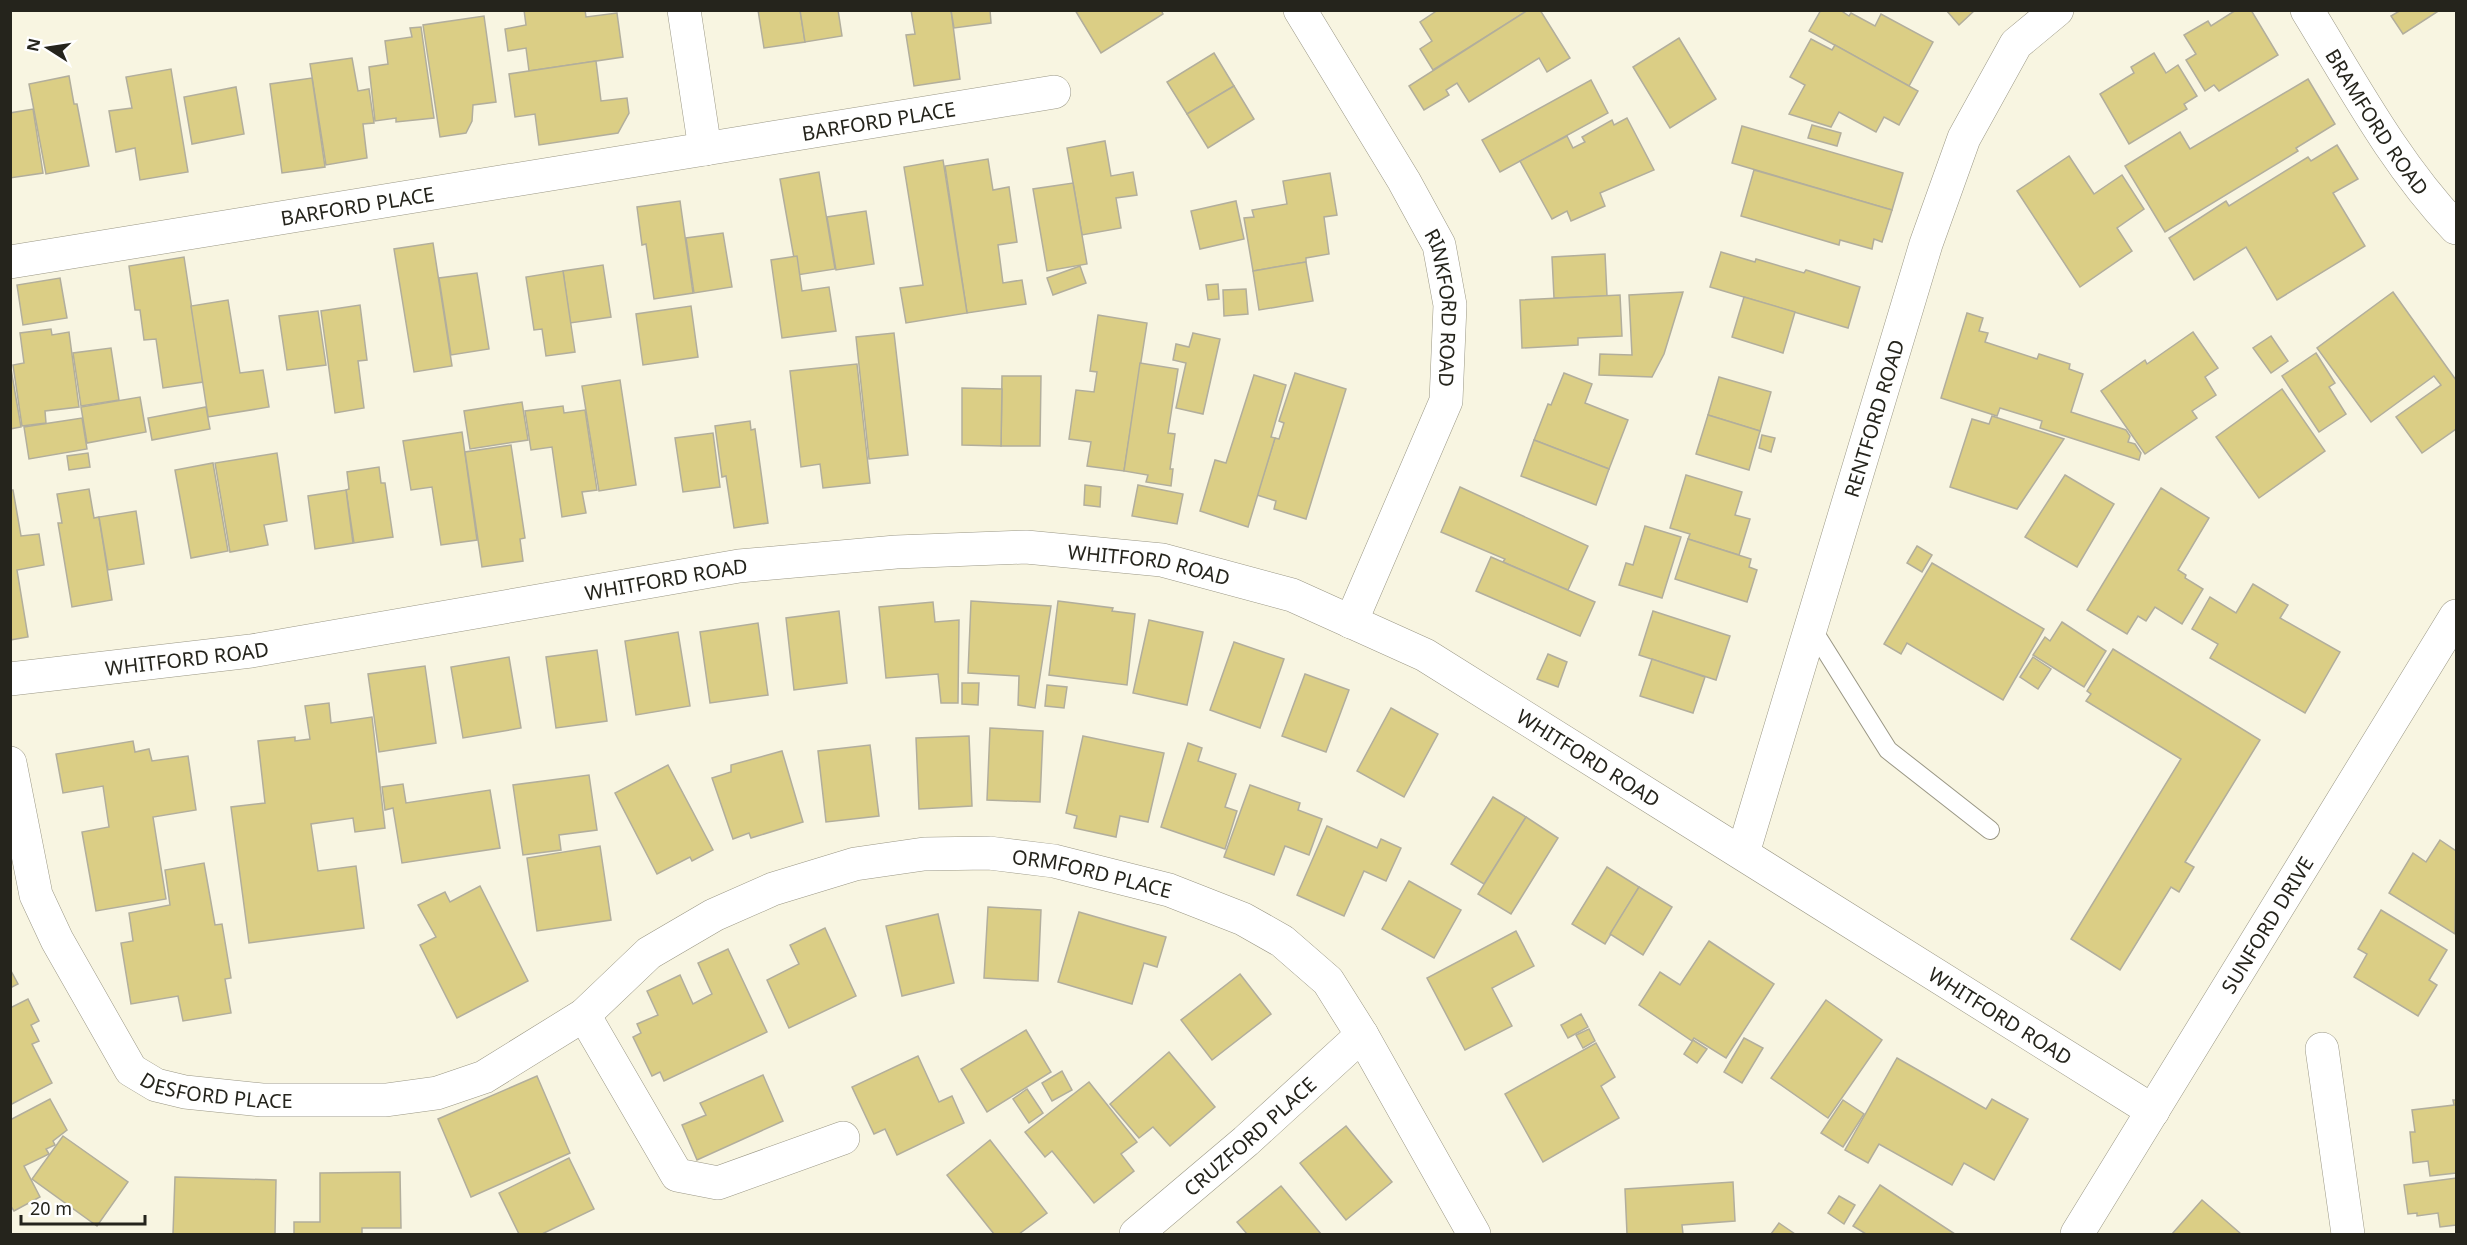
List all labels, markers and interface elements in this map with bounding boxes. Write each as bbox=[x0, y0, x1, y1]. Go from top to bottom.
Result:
north arrow bbox=[18, 18, 78, 78]
text: N bbox=[21, 36, 45, 54]
street label: BRAMFORD ROAD bbox=[2320, 43, 2435, 200]
street label: BARFORD PLACE bbox=[800, 95, 957, 146]
street label: BARFORD PLACE bbox=[279, 180, 436, 231]
street label: RINKFORD ROAD bbox=[1419, 223, 1464, 387]
street label: RENTFORD ROAD bbox=[1837, 336, 1910, 500]
street label: WHITFORD ROAD bbox=[1066, 538, 1233, 591]
street label: WHITFORD ROAD bbox=[583, 552, 749, 606]
street label: WHITFORD ROAD bbox=[103, 635, 271, 681]
street label: WHITFORD ROAD bbox=[1512, 702, 1666, 813]
street label: ORMFORD PLACE bbox=[1011, 842, 1175, 904]
street label: SUNFORD DRIVE bbox=[2214, 851, 2319, 998]
street label: WHITFORD ROAD bbox=[1924, 960, 2078, 1071]
street label: DESFORD PLACE bbox=[135, 1065, 293, 1114]
street label: CRUZFORD PLACE bbox=[1178, 1070, 1322, 1202]
scale bar bbox=[21, 1188, 146, 1226]
text: 20 m bbox=[30, 1196, 72, 1220]

